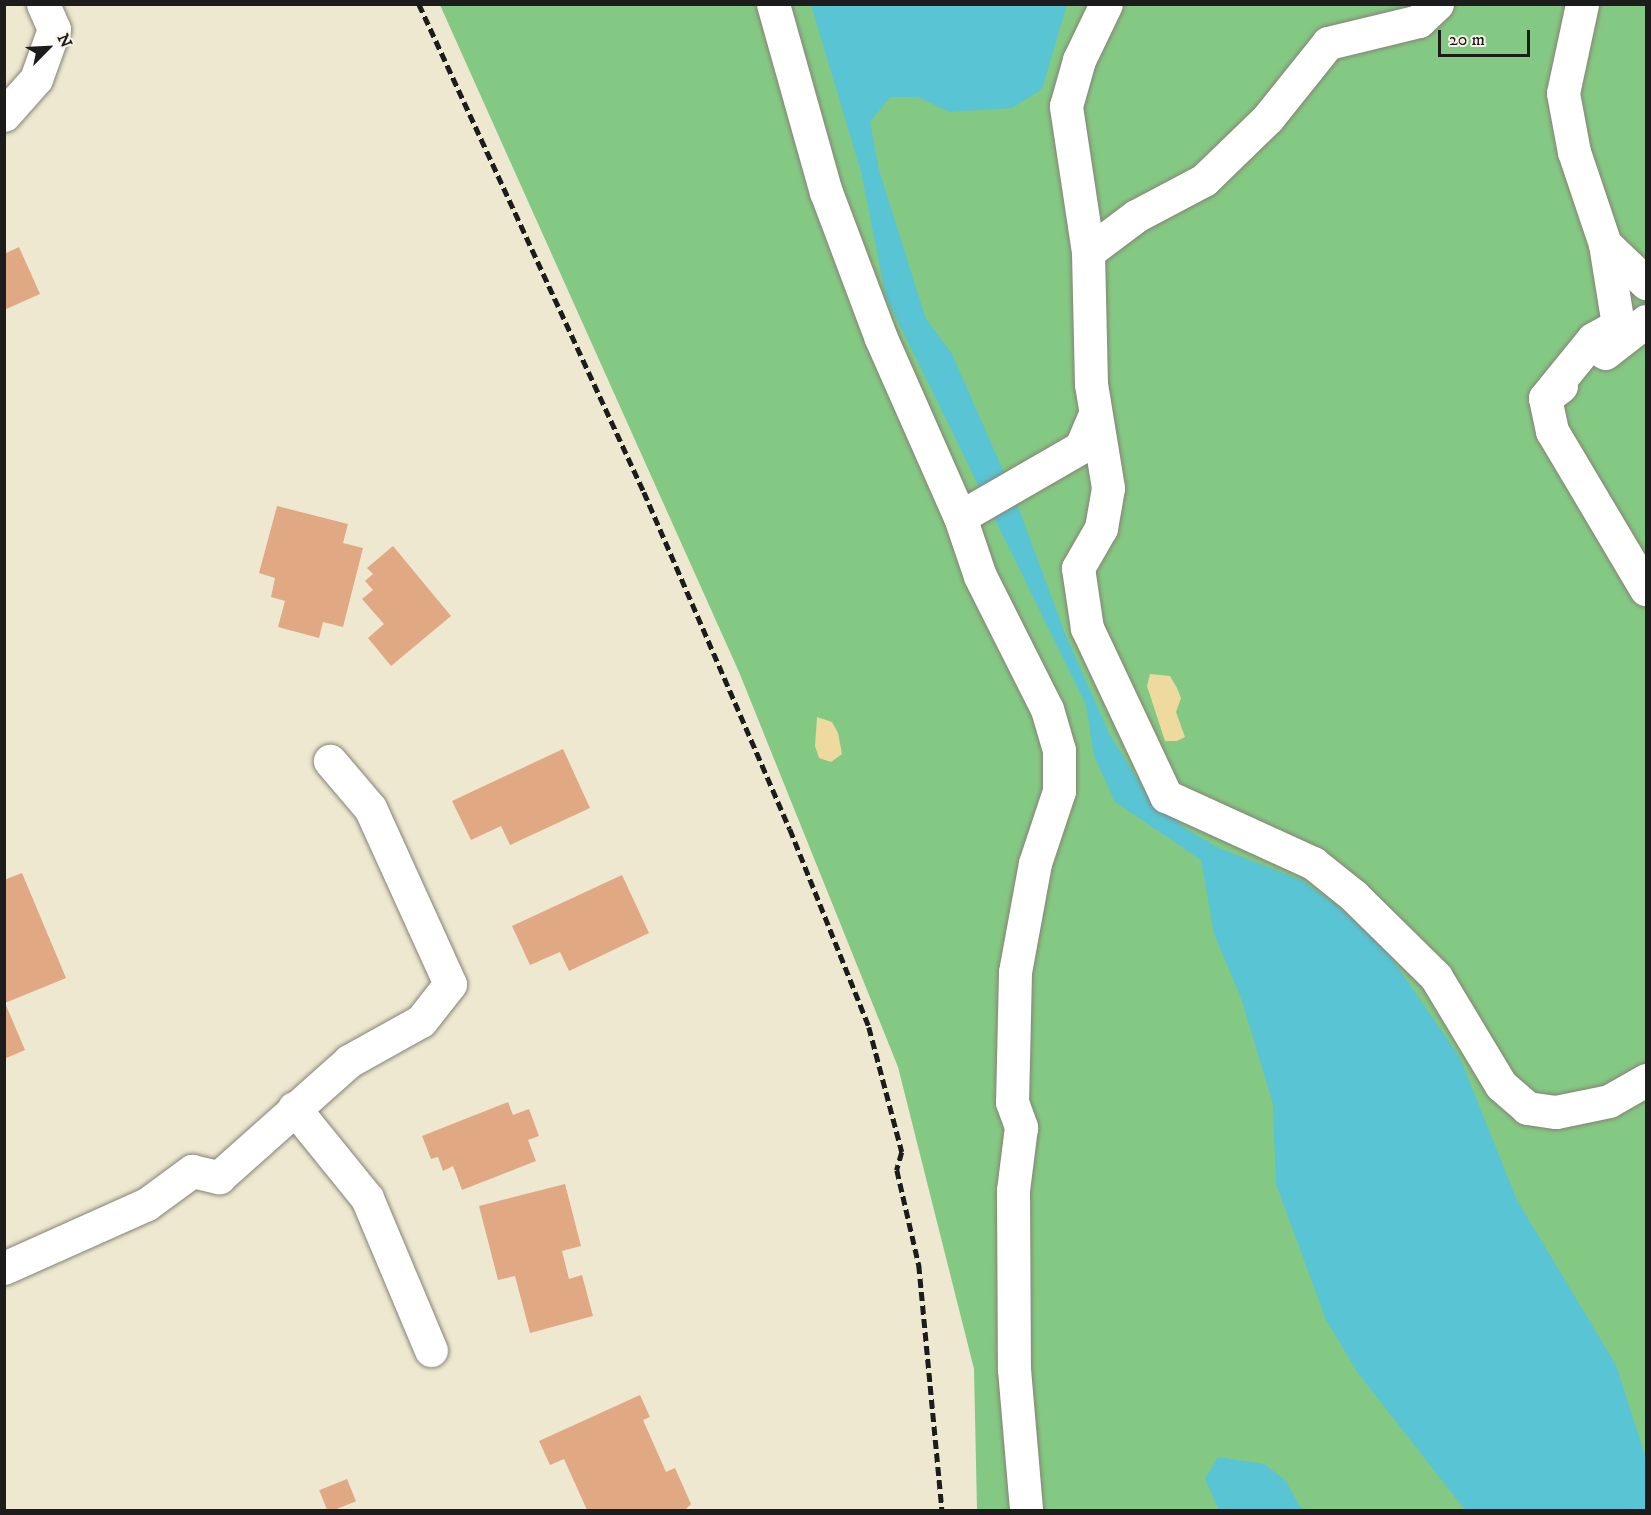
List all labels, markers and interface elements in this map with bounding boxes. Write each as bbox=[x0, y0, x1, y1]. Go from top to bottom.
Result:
north arrow bbox=[18, 18, 78, 78]
scale bar bbox=[1441, 18, 1532, 56]
text: 20 m bbox=[1449, 29, 1485, 51]
text: N bbox=[53, 31, 76, 51]

